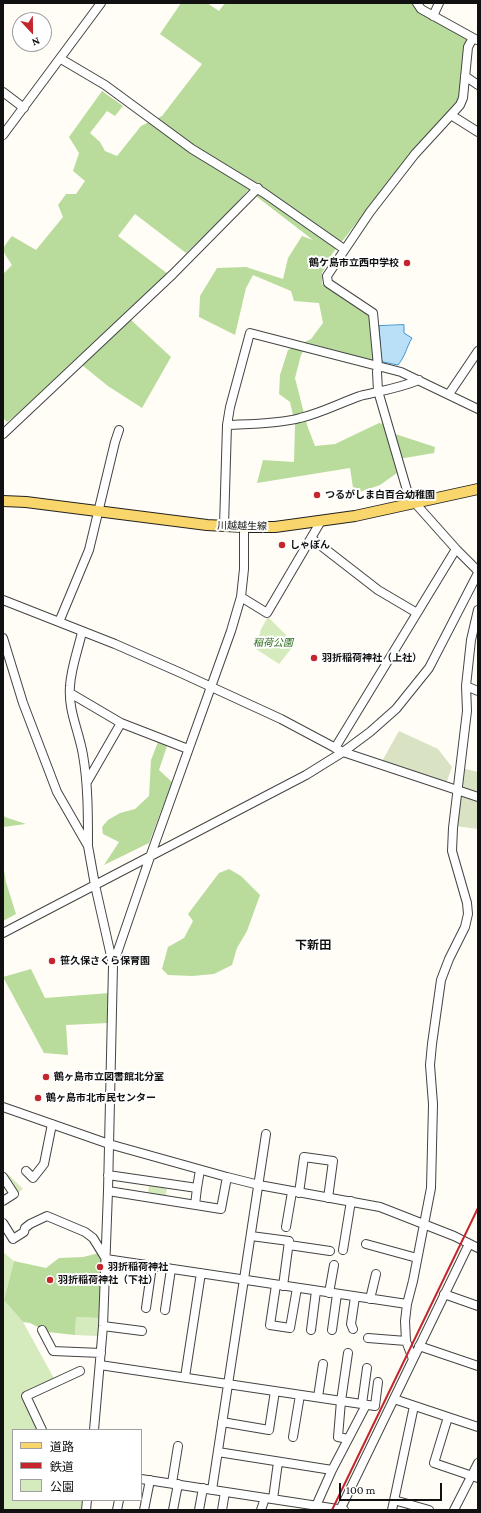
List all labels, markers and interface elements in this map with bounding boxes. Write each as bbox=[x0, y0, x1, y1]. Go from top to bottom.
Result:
north arrow bbox=[12, 12, 52, 52]
text: N bbox=[30, 35, 42, 49]
place label: 鶴ケ島市立西中学校 bbox=[309, 257, 399, 269]
marker: 鶴ケ島市立西中学校 bbox=[402, 258, 412, 268]
place label: つるがしま白百合幼稚園 bbox=[325, 489, 435, 501]
marker: つるがしま白百合幼稚園 bbox=[312, 490, 322, 500]
street label: 川越越生線 bbox=[217, 520, 267, 532]
place label: しゃぼん bbox=[290, 539, 330, 551]
marker: しゃぼん bbox=[277, 540, 287, 550]
park label: 稲荷公園 bbox=[253, 637, 293, 649]
place label: 羽折稲荷神社（上社） bbox=[322, 652, 422, 664]
marker: 羽折稲荷神社（上社） bbox=[309, 653, 319, 663]
district label: 下新田 bbox=[295, 938, 331, 952]
place label: 笹久保さくら保育園 bbox=[60, 955, 150, 967]
marker: 笹久保さくら保育園 bbox=[47, 956, 57, 966]
place label: 鶴ヶ島市立図書館北分室 bbox=[54, 1071, 164, 1083]
marker: 鶴ヶ島市立図書館北分室 bbox=[41, 1072, 51, 1082]
place label: 鶴ヶ島市北市民センター bbox=[46, 1092, 156, 1104]
marker: 鶴ヶ島市北市民センター bbox=[33, 1093, 43, 1103]
place label: 羽折稲荷神社 bbox=[108, 1261, 168, 1273]
marker: 羽折稲荷神社 bbox=[95, 1262, 105, 1272]
place label: 羽折稲荷神社（下社） bbox=[58, 1274, 158, 1286]
marker: 羽折稲荷神社（下社） bbox=[45, 1275, 55, 1285]
legend bbox=[12, 1429, 142, 1501]
text: 道路 bbox=[50, 1440, 74, 1454]
text: 鉄道 bbox=[50, 1460, 74, 1474]
scale bar bbox=[341, 1475, 444, 1501]
text: 公園 bbox=[50, 1480, 74, 1494]
text: 100 m bbox=[346, 1483, 375, 1497]

